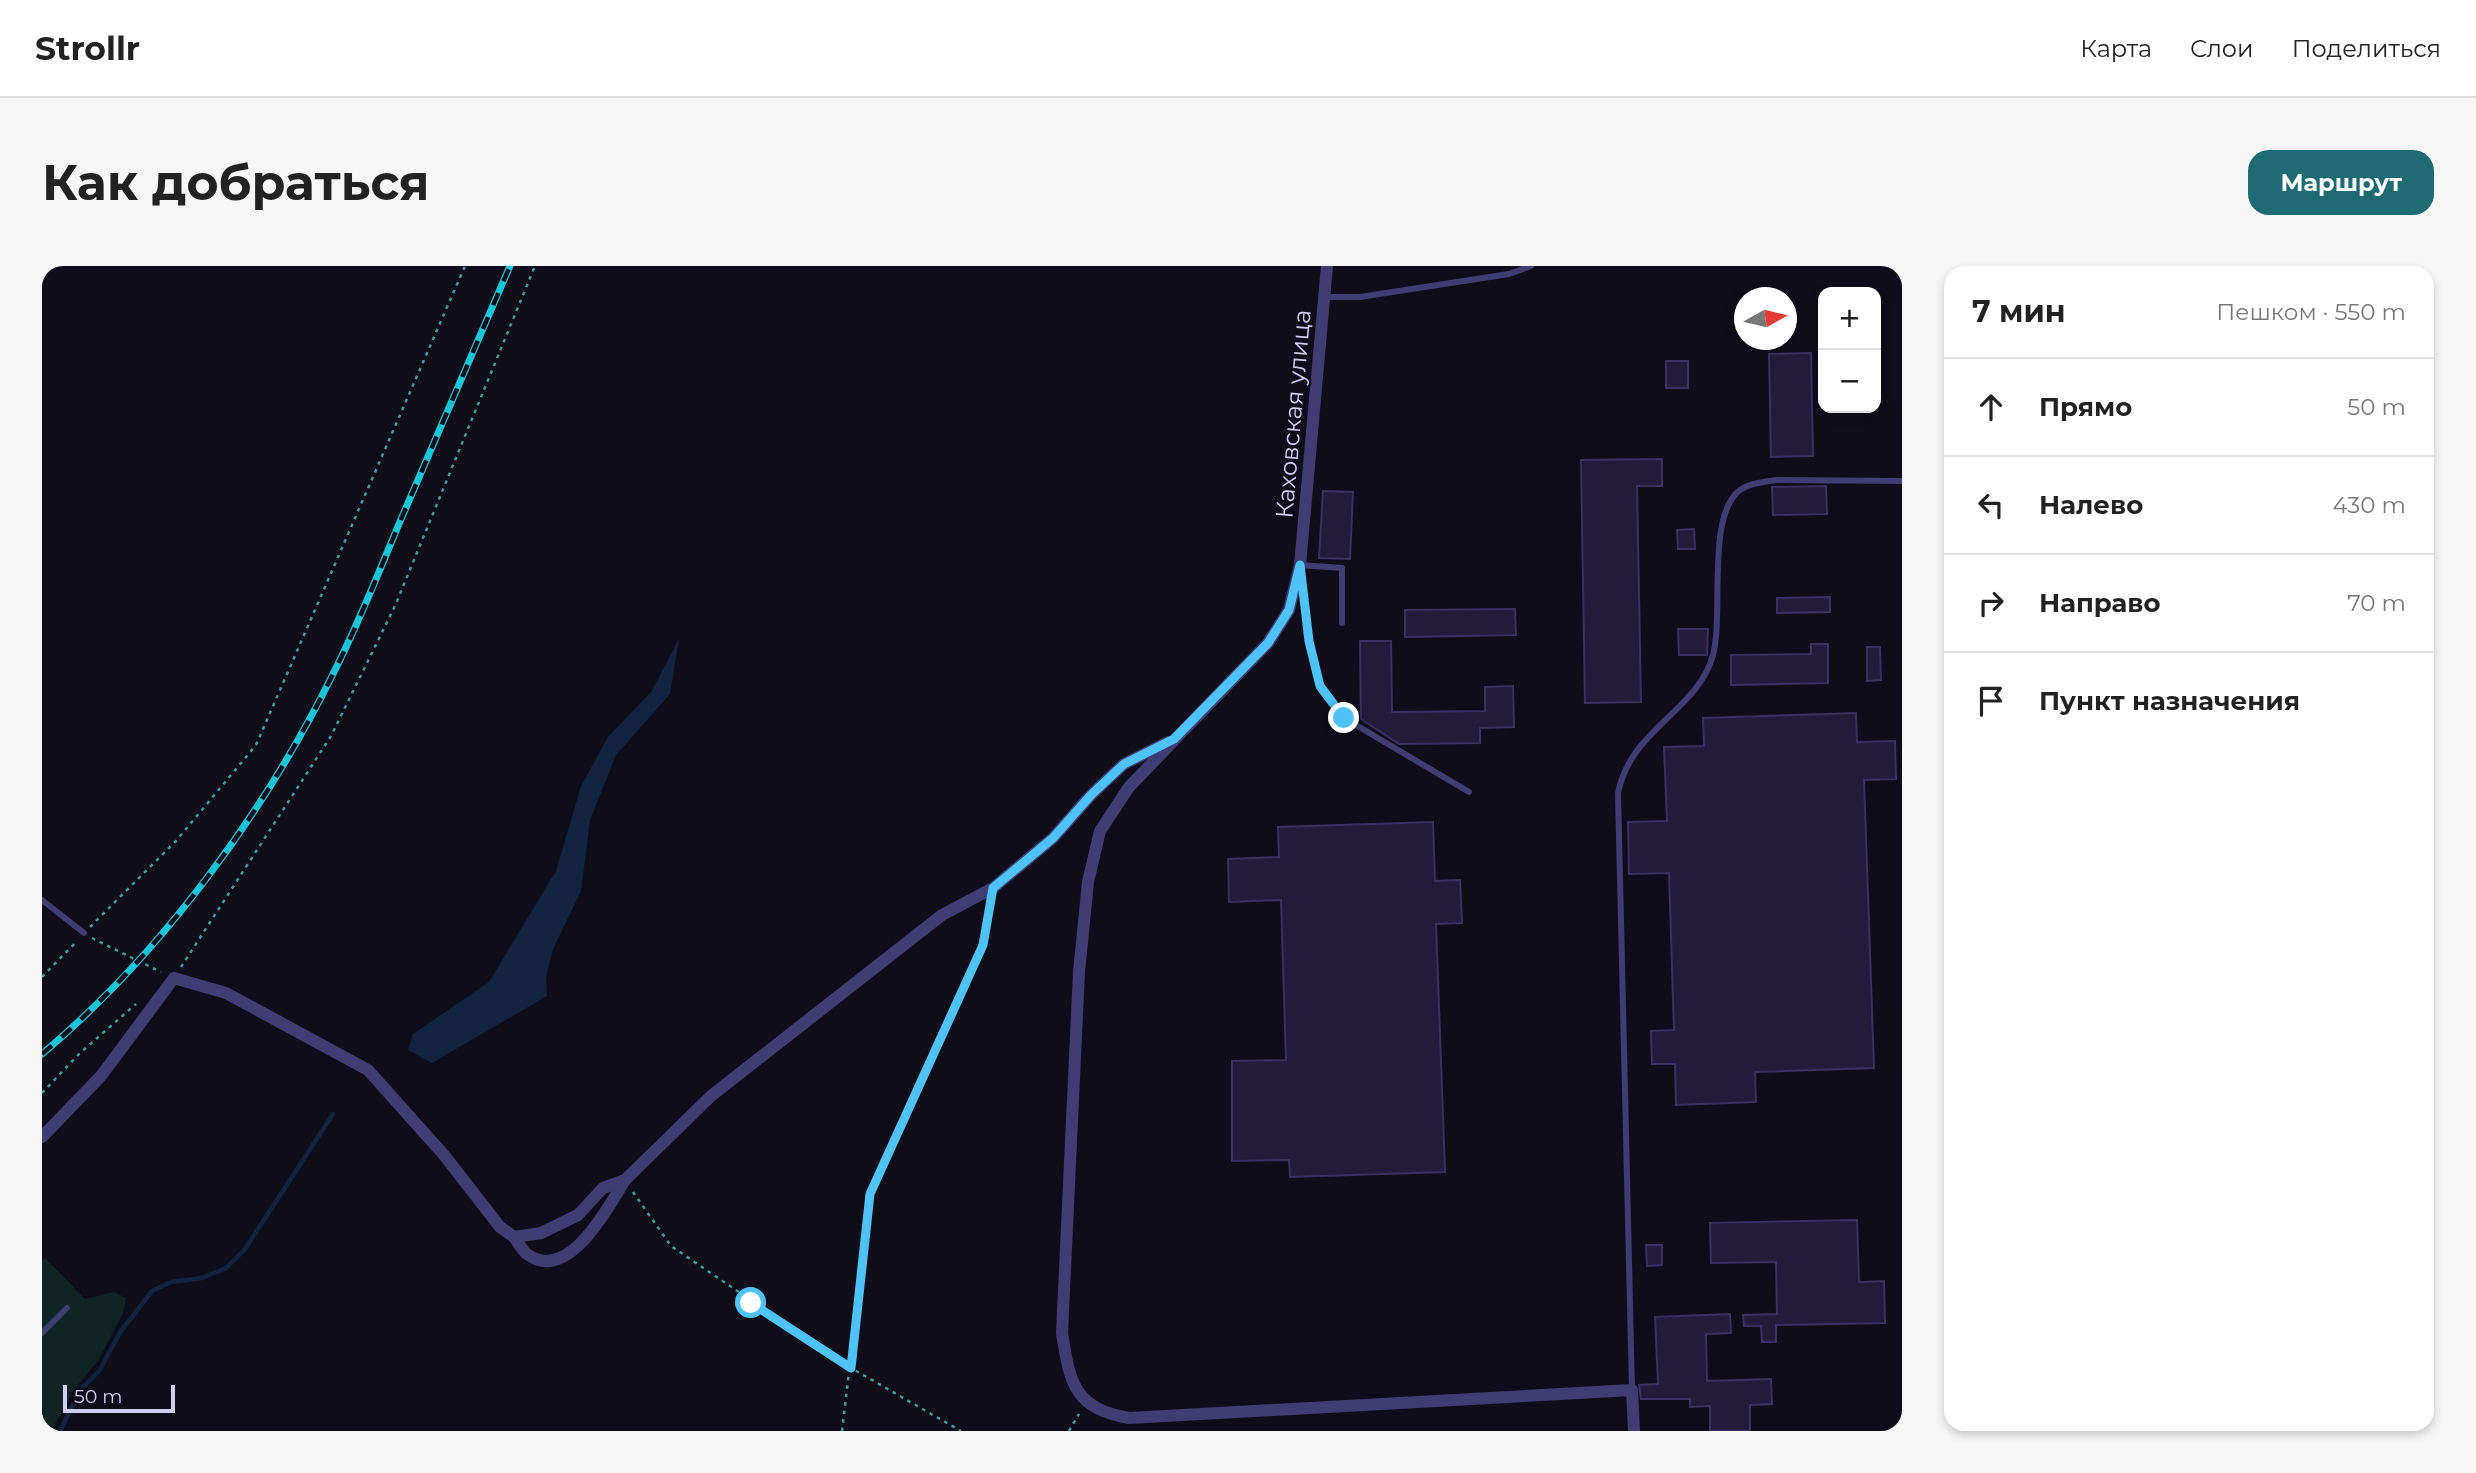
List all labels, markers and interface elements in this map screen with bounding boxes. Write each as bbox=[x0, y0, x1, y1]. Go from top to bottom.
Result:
text: Strollr bbox=[35, 28, 140, 68]
text: Карта bbox=[2080, 34, 2152, 63]
text: Слои bbox=[2190, 34, 2254, 63]
text: Поделиться bbox=[2292, 34, 2441, 63]
button: Маршрут bbox=[2248, 150, 2434, 215]
text: Как добраться bbox=[42, 153, 430, 212]
north arrow bbox=[1734, 287, 1797, 350]
map controls bbox=[1818, 287, 1881, 413]
button: + bbox=[1818, 287, 1881, 350]
text: 7 мин bbox=[1972, 293, 2066, 330]
text: Пешком · 550 m bbox=[2216, 298, 2406, 326]
street label: Каховская улица bbox=[1269, 308, 1317, 520]
button: − bbox=[1818, 350, 1881, 413]
icon: ahead bbox=[1972, 388, 2010, 426]
text: Прямо bbox=[2039, 391, 2132, 423]
text: 50 m bbox=[2347, 393, 2406, 421]
icon: left bbox=[1972, 486, 2010, 524]
text: Налево bbox=[2039, 489, 2143, 521]
text: 430 m bbox=[2333, 491, 2406, 519]
icon: right bbox=[1972, 584, 2010, 622]
text: Направо bbox=[2039, 587, 2160, 619]
text: 70 m bbox=[2347, 589, 2406, 617]
icon: arrive bbox=[1972, 682, 2010, 720]
text: Пункт назначения bbox=[2039, 685, 2300, 717]
route end bbox=[1328, 702, 1359, 733]
route start bbox=[735, 1287, 766, 1318]
scale bar bbox=[63, 1382, 175, 1414]
text: 50 m bbox=[74, 1385, 122, 1408]

